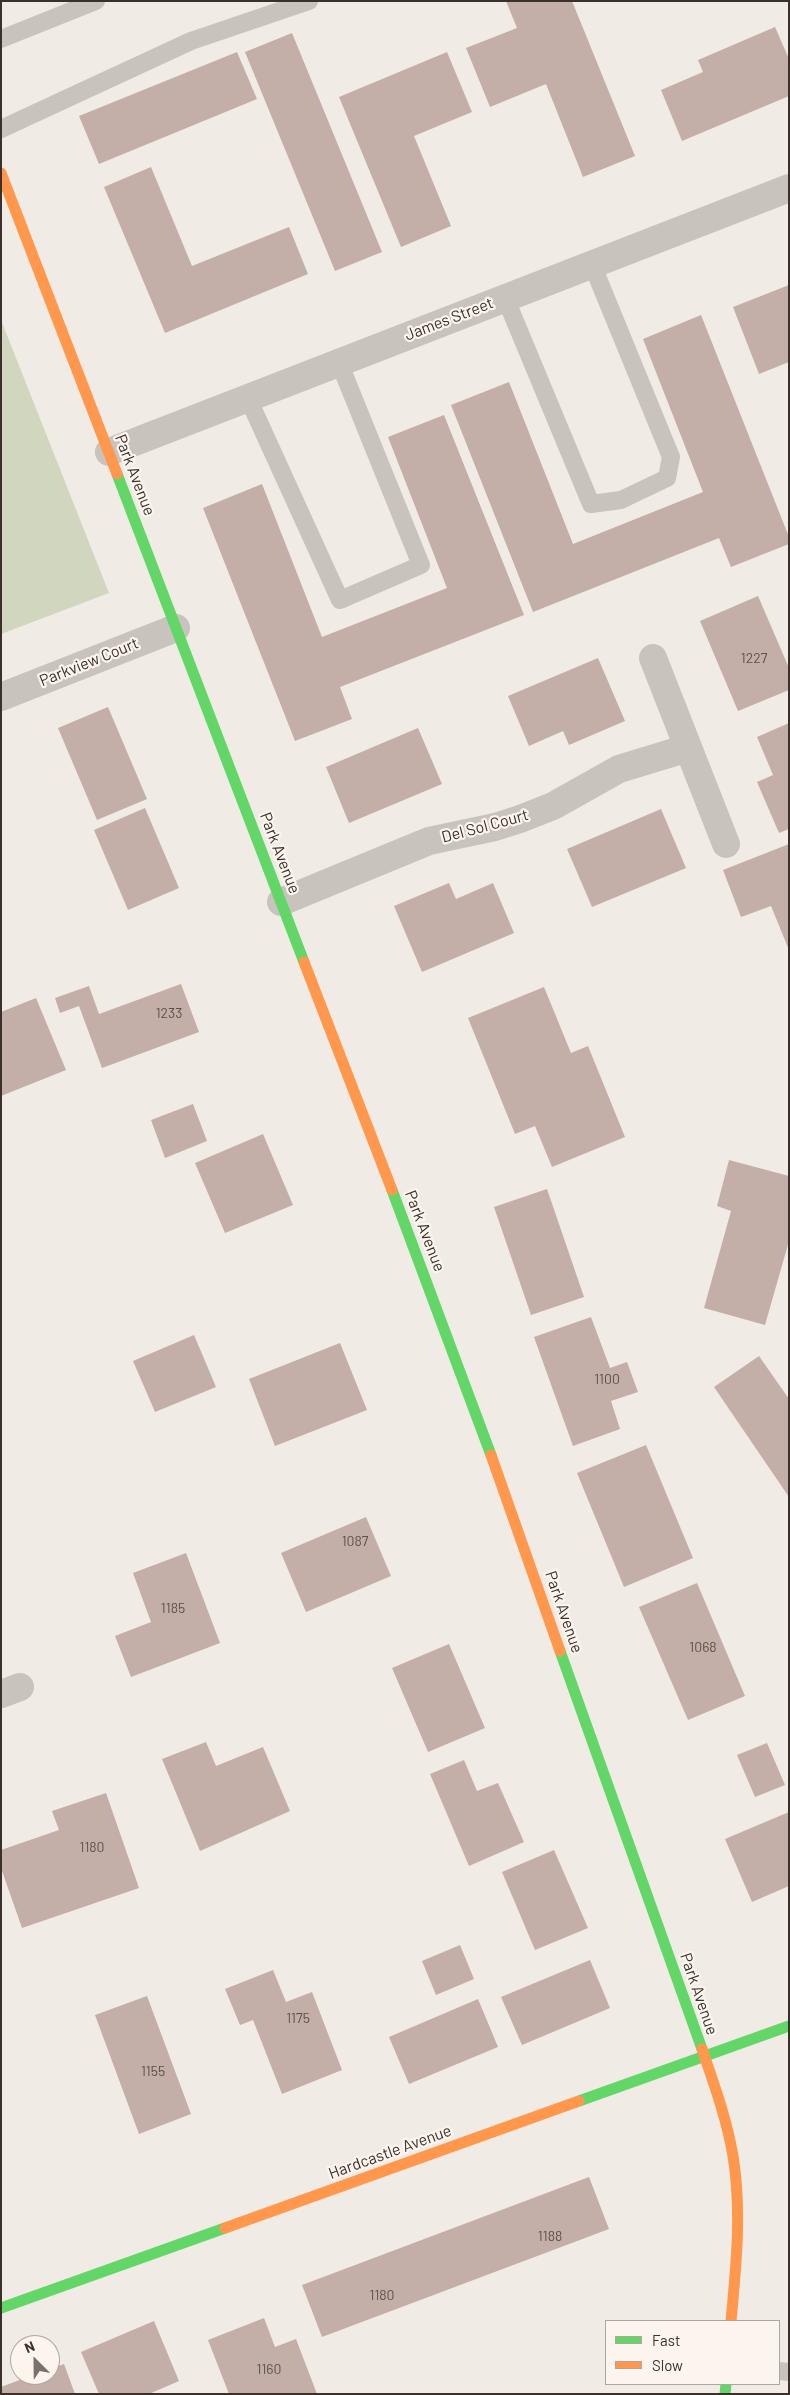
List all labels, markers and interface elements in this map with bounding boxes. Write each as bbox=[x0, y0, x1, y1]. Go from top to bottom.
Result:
street label: James Street bbox=[402, 293, 496, 345]
street label: Park Avenue bbox=[111, 432, 159, 518]
street label: Parkview Court bbox=[37, 633, 141, 691]
house number: 1227 bbox=[741, 650, 767, 666]
street label: Del Sol Court bbox=[439, 805, 531, 847]
street label: Park Avenue bbox=[256, 810, 304, 896]
house number: 1233 bbox=[156, 1005, 182, 1021]
street label: Park Avenue bbox=[401, 1188, 449, 1274]
house number: 1100 bbox=[594, 1371, 620, 1387]
house number: 1087 bbox=[342, 1533, 368, 1549]
street label: Park Avenue bbox=[541, 1568, 587, 1656]
house number: 1185 bbox=[161, 1600, 185, 1616]
house number: 1068 bbox=[689, 1639, 717, 1655]
house number: 1180 bbox=[79, 1839, 105, 1855]
street label: Park Avenue bbox=[676, 1950, 722, 2038]
house number: 1175 bbox=[286, 2010, 310, 2026]
house number: 1155 bbox=[141, 2063, 165, 2079]
street label: Hardcastle Avenue bbox=[326, 2121, 454, 2183]
house number: 1188 bbox=[538, 2228, 562, 2244]
house number: 1180 bbox=[369, 2287, 395, 2303]
legend bbox=[605, 2320, 780, 2385]
text: Fast bbox=[652, 2331, 680, 2349]
north arrow bbox=[10, 2335, 60, 2385]
text: N bbox=[22, 2337, 37, 2356]
text: Slow bbox=[652, 2356, 683, 2374]
house number: 1160 bbox=[257, 2361, 281, 2377]

